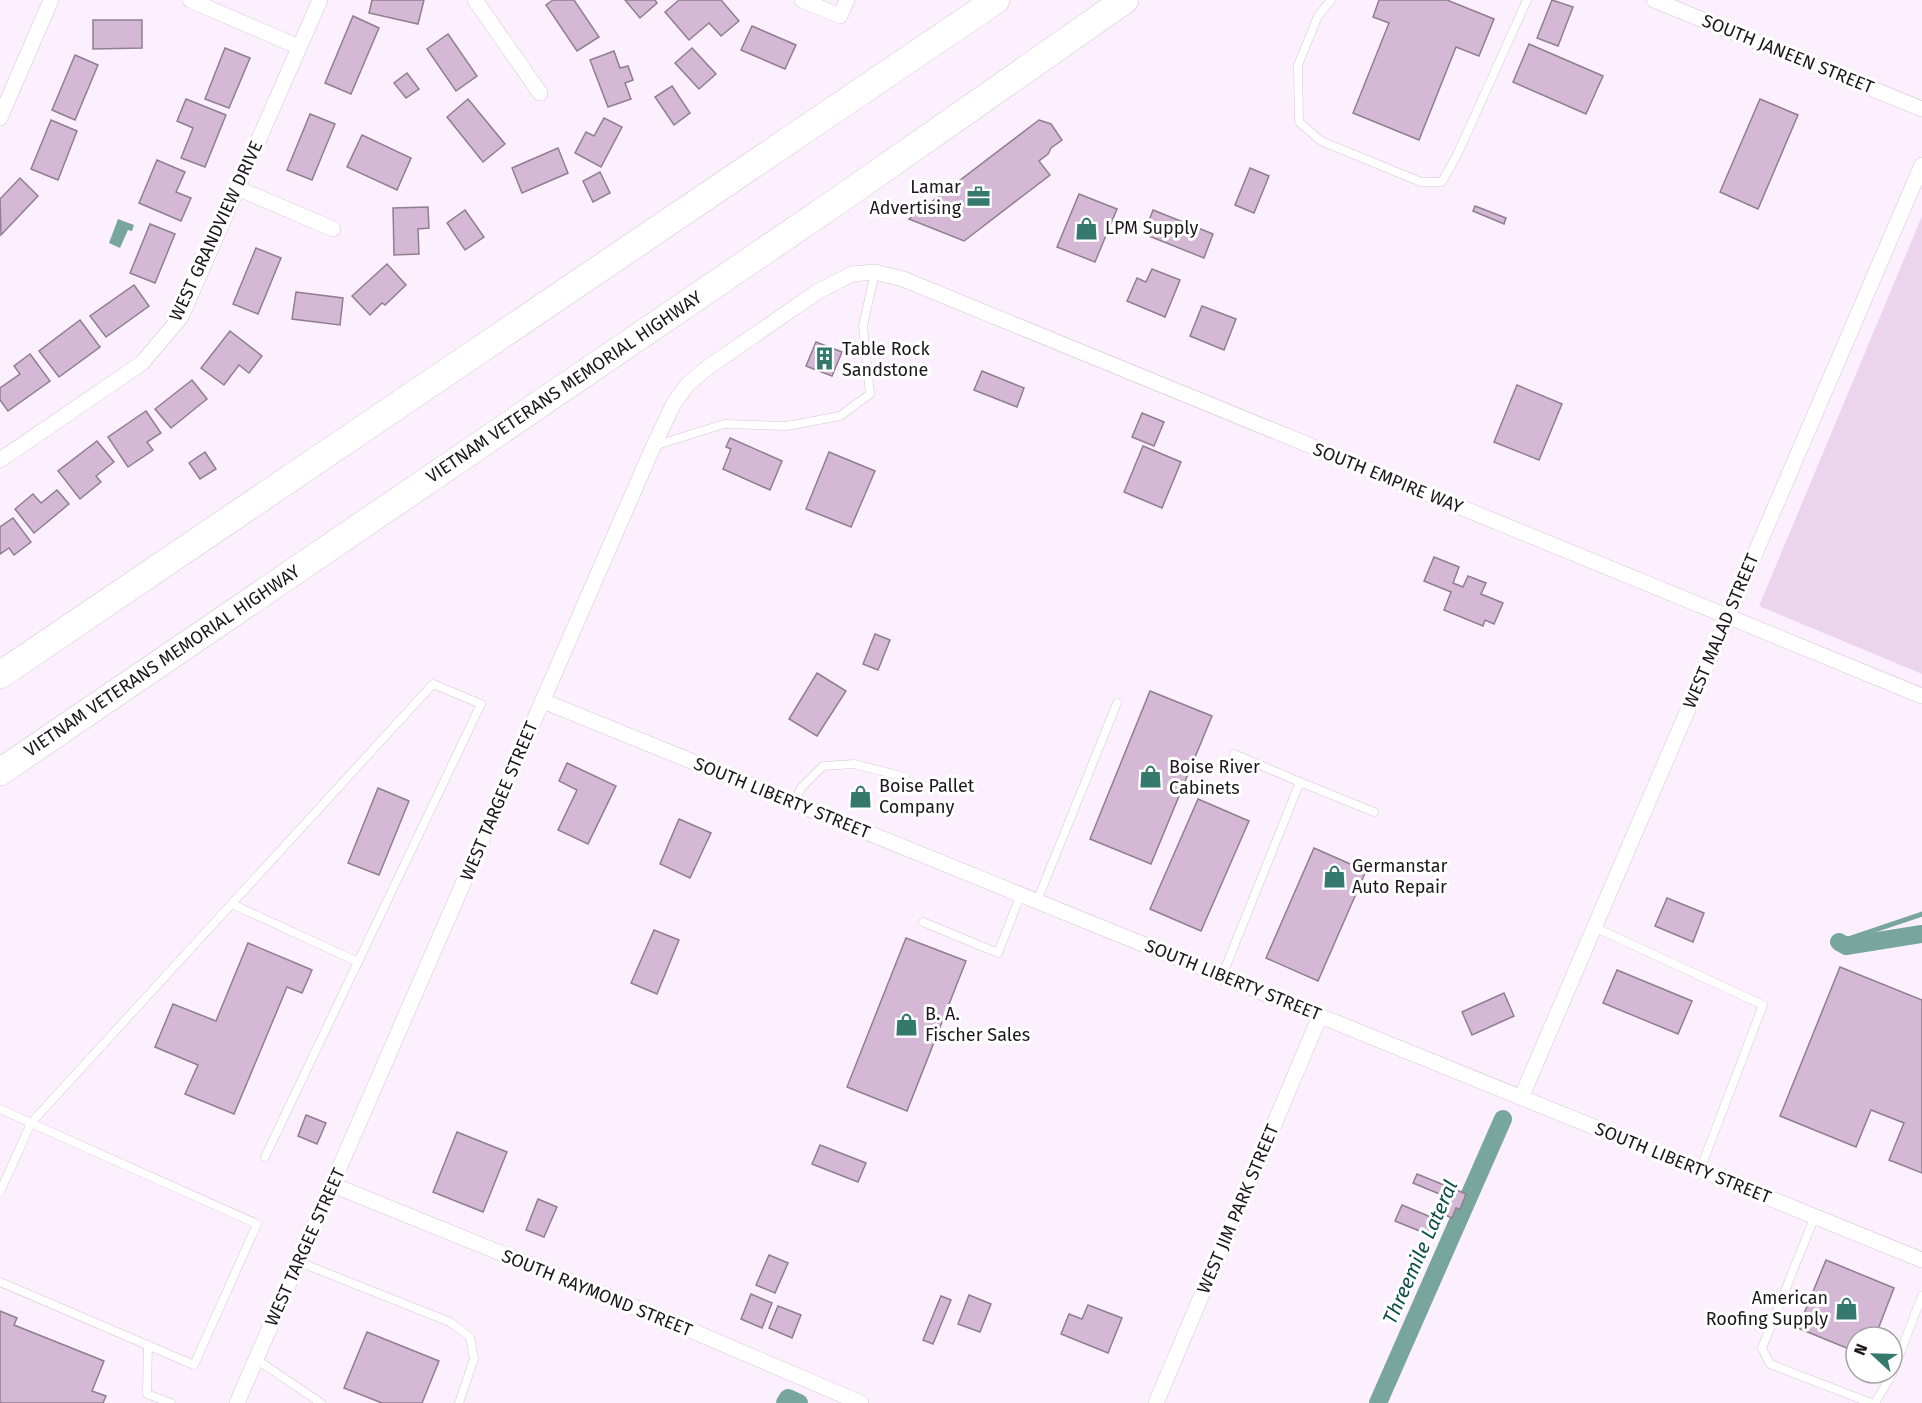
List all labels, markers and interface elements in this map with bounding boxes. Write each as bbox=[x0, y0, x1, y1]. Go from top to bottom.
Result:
street label: SOUTH JANEEN STREET bbox=[1699, 10, 1878, 99]
street label: WEST GRANDVIEW DRIVE bbox=[165, 137, 267, 325]
place label: Lamar Advertising bbox=[869, 176, 962, 219]
office icon: Lamar Advertising bbox=[966, 184, 992, 210]
shop icon: LPM Supply bbox=[1074, 215, 1100, 241]
place label: LPM Supply bbox=[1105, 217, 1198, 239]
street label: VIETNAM VETERANS MEMORIAL HIGHWAY bbox=[422, 286, 706, 488]
place label: Table Rock Sandstone bbox=[842, 338, 930, 381]
building icon: Table Rock Sandstone bbox=[811, 346, 837, 372]
street label: SOUTH EMPIRE WAY bbox=[1310, 438, 1466, 518]
street label: WEST MALAD STREET bbox=[1678, 550, 1764, 712]
street label: VIETNAM VETERANS MEMORIAL HIGHWAY bbox=[20, 560, 304, 762]
street label: WEST TARGEE STREET bbox=[456, 717, 543, 884]
street label: SOUTH LIBERTY STREET bbox=[691, 753, 874, 844]
place label: Boise River Cabinets bbox=[1169, 756, 1260, 799]
shop icon: Boise River Cabinets bbox=[1138, 764, 1164, 790]
place label: Boise Pallet Company bbox=[879, 775, 975, 818]
shop icon: Boise Pallet Company bbox=[848, 783, 874, 809]
place label: Germanstar Auto Repair bbox=[1352, 855, 1447, 898]
shop icon: Germanstar Auto Repair bbox=[1321, 863, 1347, 889]
street label: SOUTH LIBERTY STREET bbox=[1142, 935, 1325, 1026]
place label: B. A. Fischer Sales bbox=[925, 1003, 1030, 1046]
shop icon: B. A. Fischer Sales bbox=[894, 1011, 920, 1037]
street label: SOUTH LIBERTY STREET bbox=[1592, 1118, 1775, 1209]
street label: WEST JIM PARK STREET bbox=[1192, 1121, 1284, 1297]
street label: WEST TARGEE STREET bbox=[260, 1164, 350, 1330]
water label: Threemile Lateral bbox=[1377, 1176, 1463, 1328]
street label: SOUTH RAYMOND STREET bbox=[499, 1245, 696, 1342]
place label: American Roofing Supply bbox=[1706, 1287, 1828, 1330]
shop icon: American Roofing Supply bbox=[1833, 1295, 1859, 1321]
north arrow bbox=[1844, 1325, 1904, 1385]
text: N bbox=[1850, 1341, 1871, 1358]

